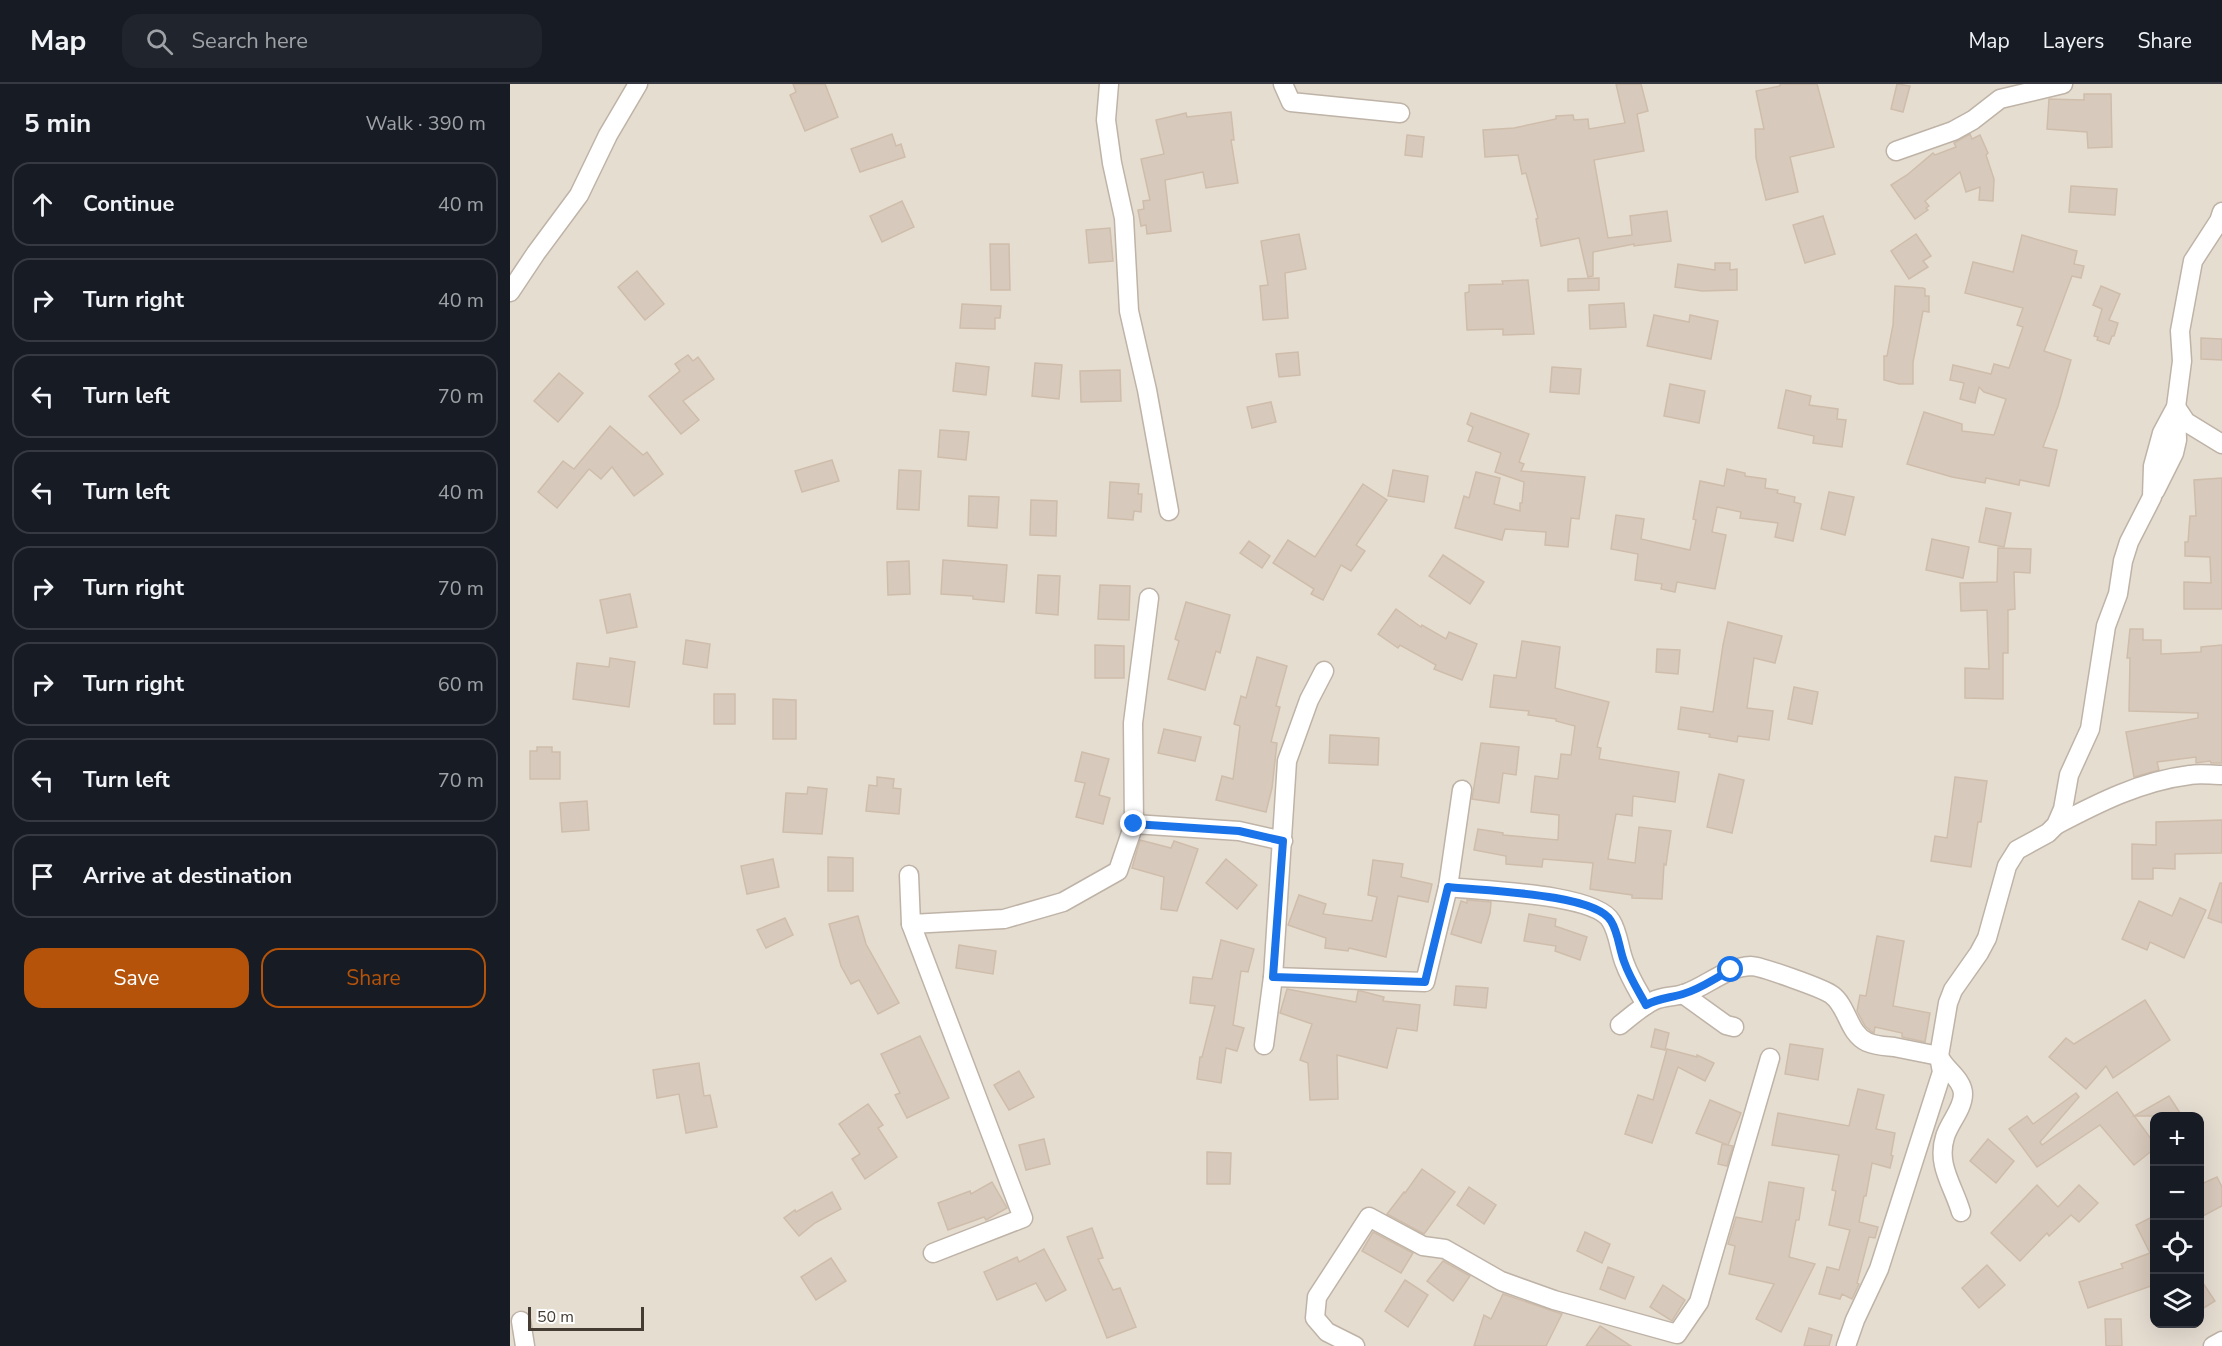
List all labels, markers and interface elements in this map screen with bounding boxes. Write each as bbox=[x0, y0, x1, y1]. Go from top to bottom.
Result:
search box bbox=[122, 14, 542, 68]
text: Map bbox=[30, 22, 86, 60]
icon: search bbox=[143, 25, 176, 58]
text: Search here bbox=[191, 26, 308, 56]
text: Map bbox=[1968, 27, 2010, 55]
text: Layers bbox=[2043, 27, 2104, 55]
text: Share bbox=[2137, 27, 2192, 55]
text: 5 min bbox=[24, 106, 91, 141]
text: Walk · 390 m bbox=[366, 110, 486, 137]
icon: ahead bbox=[26, 188, 59, 221]
text: Continue bbox=[83, 189, 174, 219]
text: 40 m bbox=[438, 191, 484, 218]
icon: right bbox=[26, 284, 59, 317]
text: Turn right bbox=[83, 285, 184, 315]
text: 40 m bbox=[438, 287, 484, 314]
icon: left bbox=[26, 380, 59, 413]
text: Turn left bbox=[83, 381, 170, 411]
text: 70 m bbox=[438, 383, 484, 410]
icon: left bbox=[26, 476, 59, 509]
text: Turn left bbox=[83, 477, 170, 507]
text: 40 m bbox=[438, 479, 484, 506]
icon: right bbox=[26, 572, 59, 605]
text: Turn right bbox=[83, 573, 184, 603]
text: 70 m bbox=[438, 575, 484, 602]
icon: right bbox=[26, 668, 59, 701]
text: Turn right bbox=[83, 669, 184, 699]
text: 60 m bbox=[438, 671, 484, 698]
icon: left bbox=[26, 764, 59, 797]
text: Turn left bbox=[83, 765, 170, 795]
text: 70 m bbox=[438, 767, 484, 794]
route end bbox=[1120, 810, 1146, 836]
icon: arrive bbox=[26, 860, 59, 893]
text: Arrive at destination bbox=[83, 861, 292, 891]
button: Save bbox=[24, 948, 249, 1008]
button: Share bbox=[261, 948, 486, 1008]
route start bbox=[1717, 956, 1743, 982]
map controls bbox=[2150, 1112, 2204, 1328]
button: + bbox=[2150, 1112, 2204, 1166]
button: − bbox=[2150, 1166, 2204, 1220]
button: locate bbox=[2150, 1220, 2204, 1274]
button: layers bbox=[2150, 1274, 2204, 1328]
scale bar bbox=[528, 1304, 644, 1332]
text: 50 m bbox=[537, 1306, 574, 1328]

